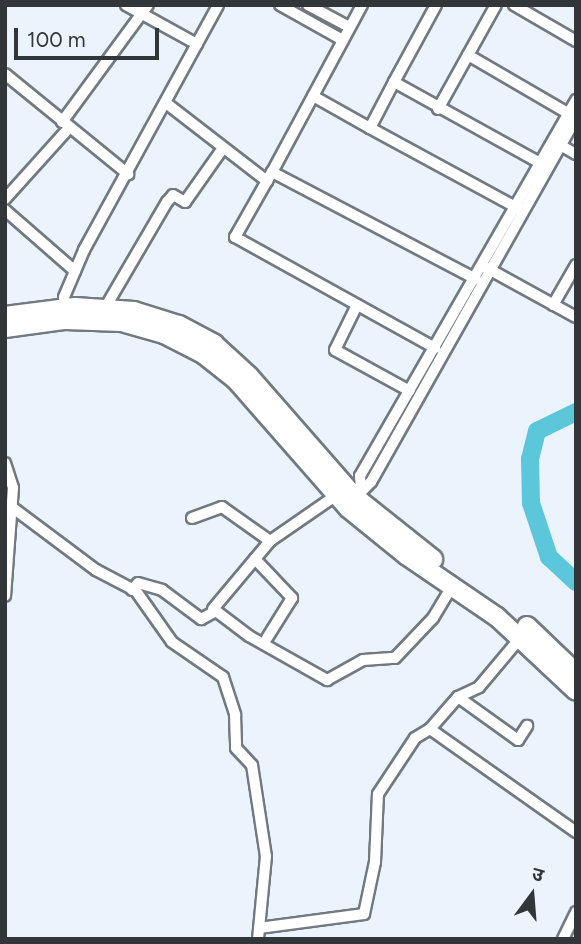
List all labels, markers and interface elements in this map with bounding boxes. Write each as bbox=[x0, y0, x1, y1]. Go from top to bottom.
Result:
scale bar bbox=[18, 14, 163, 58]
text: 100 m bbox=[27, 27, 86, 52]
north arrow bbox=[497, 860, 567, 930]
text: उ bbox=[529, 862, 546, 887]

